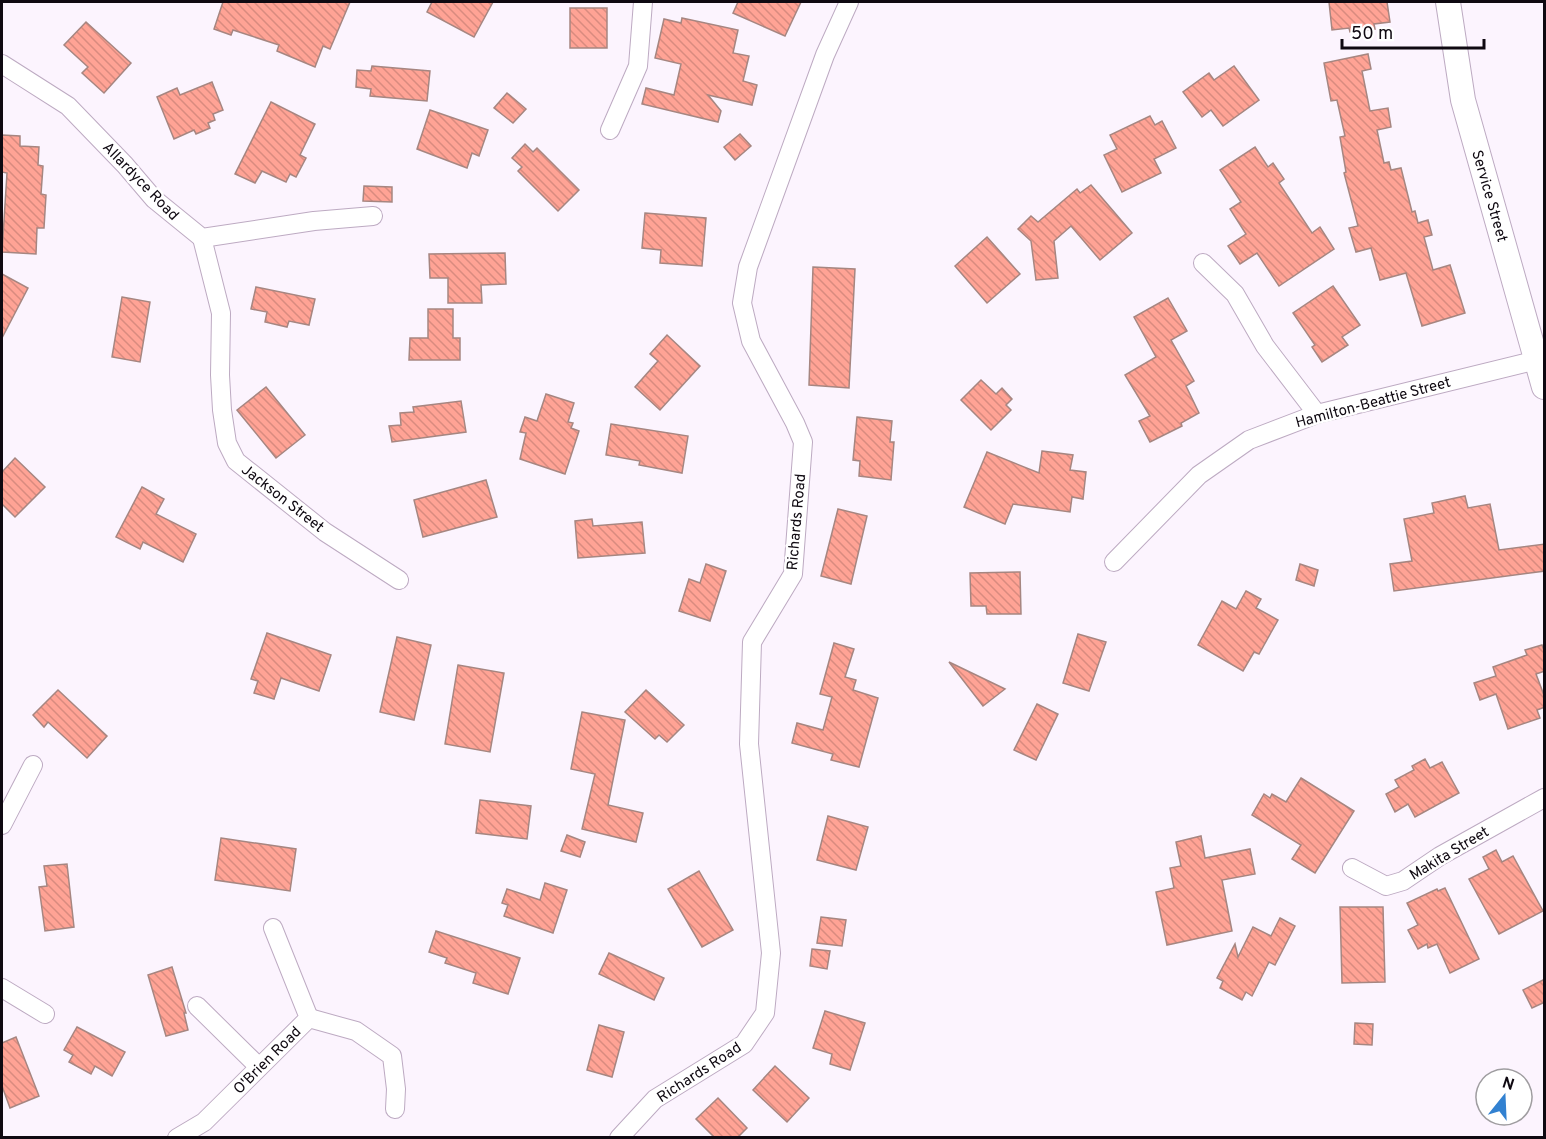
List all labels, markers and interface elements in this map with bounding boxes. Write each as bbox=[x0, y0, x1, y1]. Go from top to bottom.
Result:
scale bar bbox=[1342, 12, 1484, 50]
text: 50 m bbox=[1351, 23, 1393, 46]
street label: Allardyce Road bbox=[98, 139, 182, 225]
street label: Service Street bbox=[1466, 148, 1511, 245]
street label: Hamilton-Beattie Street bbox=[1294, 374, 1453, 433]
street label: Jackson Street bbox=[237, 461, 327, 537]
street label: Richards Road bbox=[784, 473, 811, 571]
street label: Makita Street bbox=[1407, 823, 1493, 885]
street label: O'Brien Road bbox=[230, 1023, 306, 1099]
street label: Richards Road bbox=[654, 1039, 746, 1108]
north arrow bbox=[1474, 1067, 1534, 1127]
text: N bbox=[1499, 1073, 1517, 1096]

